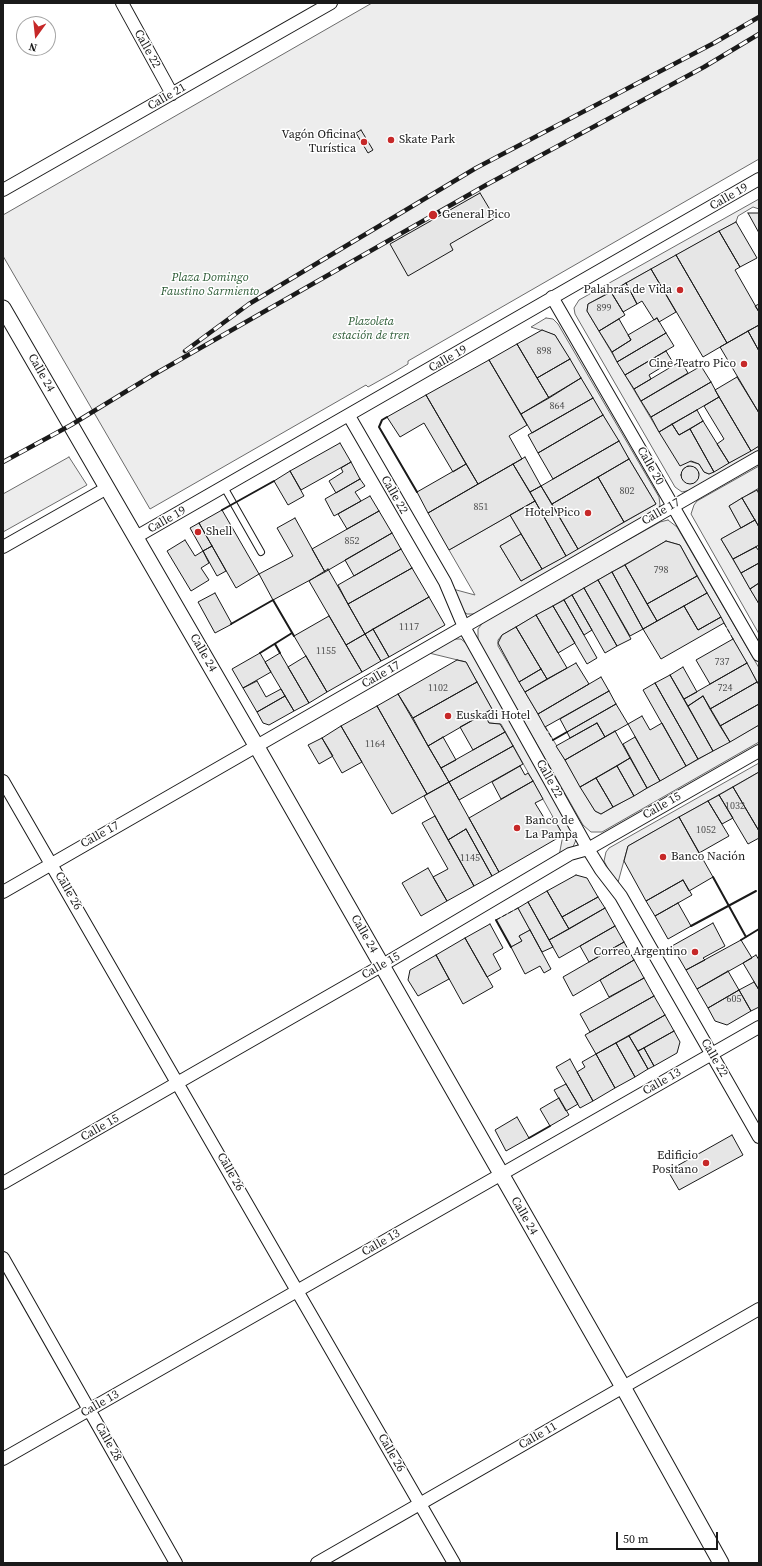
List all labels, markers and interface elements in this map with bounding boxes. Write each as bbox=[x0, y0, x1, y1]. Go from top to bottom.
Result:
north arrow bbox=[16, 16, 56, 56]
street label: Calle 22 bbox=[131, 27, 163, 71]
text: N bbox=[27, 39, 39, 55]
street label: Calle 21 bbox=[145, 80, 189, 114]
place label: Vagón Oficina Turística bbox=[282, 128, 356, 156]
place label: Skate Park bbox=[399, 133, 455, 147]
marker: Skate Park bbox=[386, 135, 396, 145]
marker: Vagón Oficina Turística bbox=[359, 137, 369, 147]
street label: Calle 19 bbox=[707, 180, 751, 214]
place label: General Pico bbox=[442, 208, 510, 222]
marker: General Pico bbox=[427, 209, 439, 221]
park label: Plaza Domingo Faustino Sarmiento bbox=[161, 271, 259, 299]
place label: Palabras de Vida bbox=[583, 283, 672, 297]
marker: Palabras de Vida bbox=[675, 285, 685, 295]
house number: 899 bbox=[597, 302, 611, 314]
park label: Plazoleta estación de tren bbox=[332, 315, 410, 343]
street label: Calle 19 bbox=[426, 342, 470, 376]
house number: 898 bbox=[537, 345, 551, 357]
street label: Calle 24 bbox=[24, 351, 58, 395]
place label: Cine Teatro Pico bbox=[649, 357, 736, 371]
marker: Cine Teatro Pico bbox=[739, 359, 749, 369]
house number: 864 bbox=[550, 400, 564, 412]
street label: Calle 20 bbox=[633, 444, 667, 488]
street label: Calle 22 bbox=[377, 473, 411, 517]
house number: 802 bbox=[620, 485, 634, 497]
street label: Calle 17 bbox=[639, 495, 683, 529]
house number: 851 bbox=[474, 501, 488, 513]
street label: Calle 19 bbox=[145, 503, 189, 537]
place label: Hotel Pico bbox=[525, 506, 580, 520]
marker: Hotel Pico bbox=[583, 508, 593, 518]
place label: Shell bbox=[206, 525, 232, 539]
marker: Shell bbox=[193, 527, 203, 537]
house number: 852 bbox=[345, 535, 359, 547]
house number: 798 bbox=[654, 564, 668, 576]
house number: 1117 bbox=[399, 621, 419, 633]
street label: Calle 24 bbox=[186, 631, 220, 675]
house number: 1155 bbox=[316, 645, 336, 657]
house number: 737 bbox=[715, 656, 729, 668]
street label: Calle 17 bbox=[359, 658, 403, 692]
house number: 1102 bbox=[428, 682, 448, 694]
house number: 724 bbox=[718, 682, 732, 694]
place label: Euskadi Hotel bbox=[456, 709, 530, 723]
marker: Euskadi Hotel bbox=[443, 711, 453, 721]
house number: 1164 bbox=[365, 738, 385, 750]
street label: Calle 22 bbox=[533, 757, 565, 801]
street label: Calle 15 bbox=[640, 789, 684, 823]
house number: 1032 bbox=[725, 800, 745, 812]
place label: Banco de La Pampa bbox=[525, 814, 578, 842]
street label: Calle 17 bbox=[78, 819, 122, 851]
marker: Banco de La Pampa bbox=[512, 823, 522, 833]
house number: 1052 bbox=[696, 824, 716, 836]
place label: Banco Nación bbox=[671, 850, 745, 864]
house number: 1145 bbox=[460, 852, 480, 864]
marker: Banco Nación bbox=[658, 852, 668, 862]
street label: Calle 26 bbox=[51, 869, 85, 913]
street label: Calle 24 bbox=[347, 912, 381, 956]
place label: Correo Argentino bbox=[594, 945, 687, 959]
marker: Correo Argentino bbox=[690, 947, 700, 957]
street label: Calle 15 bbox=[359, 949, 403, 983]
house number: 605 bbox=[727, 993, 741, 1005]
street label: Calle 22 bbox=[697, 1036, 731, 1080]
street label: Calle 13 bbox=[640, 1065, 684, 1099]
street label: Calle 15 bbox=[78, 1111, 122, 1145]
place label: Edificio Positano bbox=[652, 1149, 698, 1177]
street label: Calle 26 bbox=[213, 1150, 247, 1194]
marker: Edificio Positano bbox=[701, 1158, 711, 1168]
street label: Calle 24 bbox=[507, 1194, 541, 1238]
street label: Calle 13 bbox=[359, 1226, 403, 1260]
street label: Calle 13 bbox=[78, 1387, 122, 1421]
street label: Calle 11 bbox=[516, 1419, 560, 1453]
street label: Calle 28 bbox=[91, 1420, 125, 1464]
street label: Calle 26 bbox=[374, 1431, 408, 1475]
scale bar bbox=[618, 1524, 720, 1550]
text: 50 m bbox=[623, 1531, 649, 1547]

